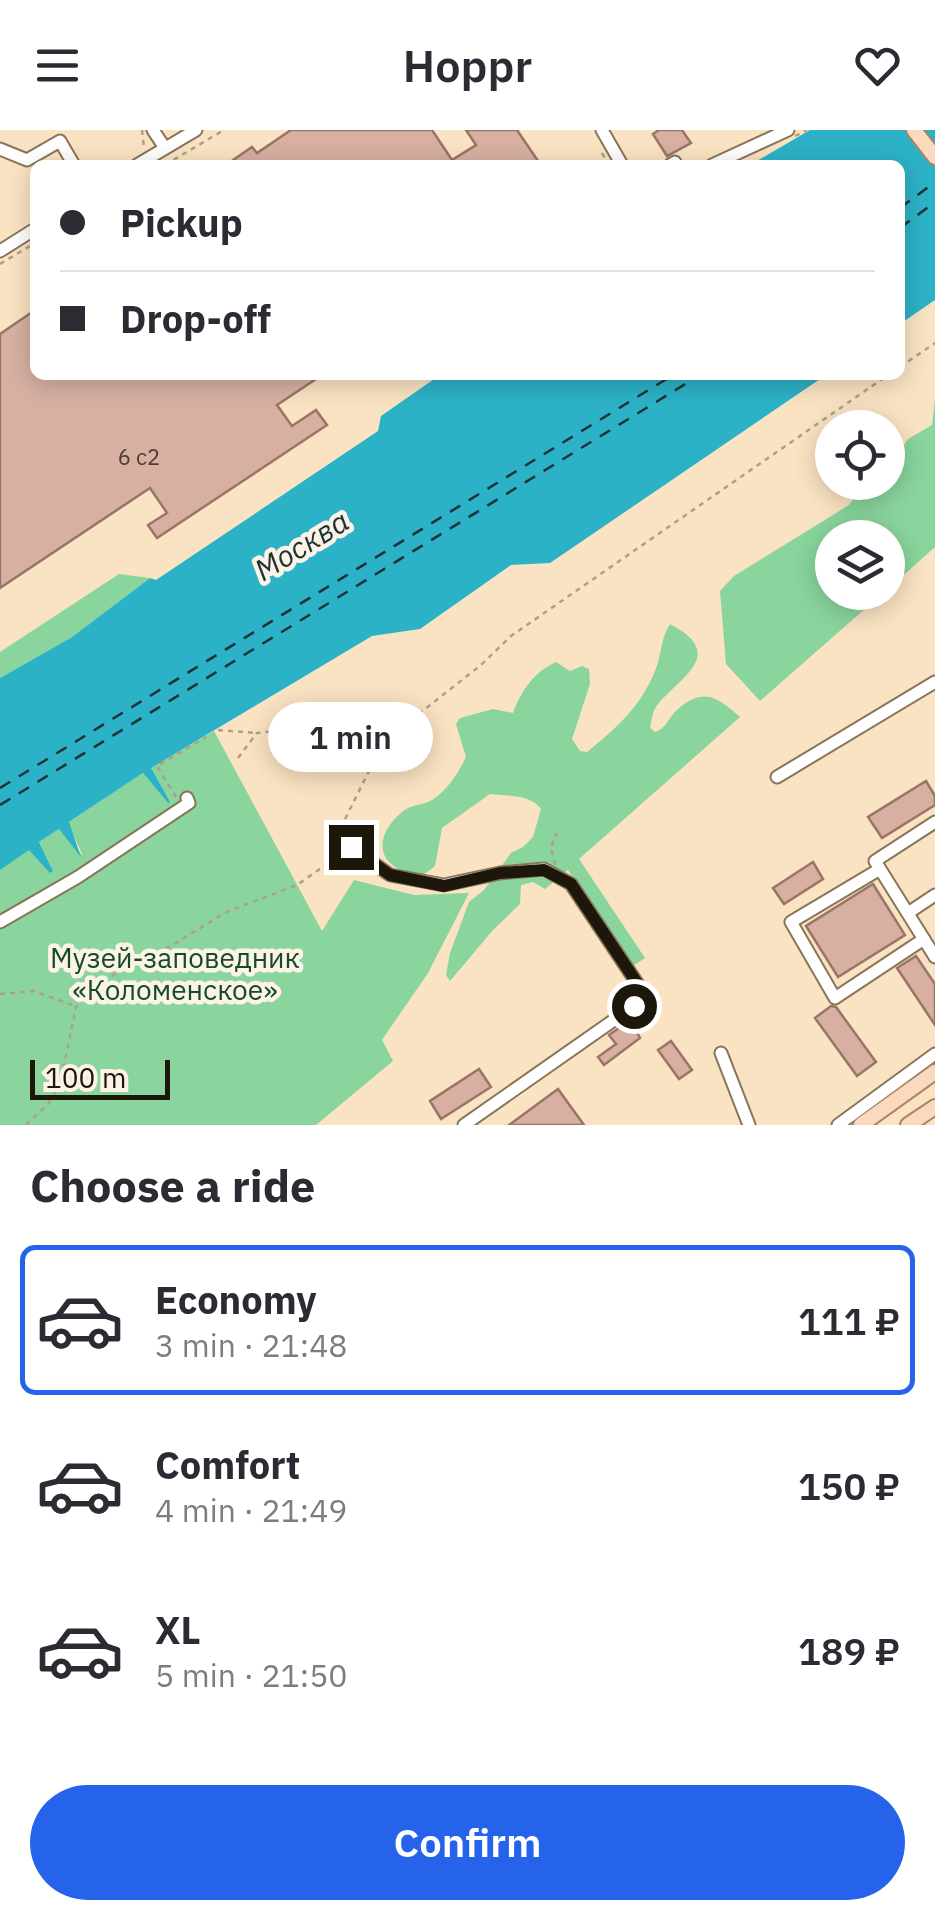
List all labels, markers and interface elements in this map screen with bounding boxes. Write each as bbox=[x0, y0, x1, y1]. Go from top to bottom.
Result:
text: Hoppr bbox=[403, 36, 532, 94]
icon: menu bbox=[30, 38, 85, 93]
icon: heart bbox=[850, 38, 905, 93]
text: Pickup bbox=[120, 198, 243, 247]
text: Drop-off bbox=[120, 294, 271, 343]
map controls bbox=[815, 410, 905, 610]
button: locate bbox=[815, 410, 905, 500]
house number: 6 с2 bbox=[118, 442, 160, 471]
water label: Москва bbox=[247, 501, 356, 589]
button: layers bbox=[815, 520, 905, 610]
callout: 1 min bbox=[268, 702, 434, 772]
text: 1 min bbox=[309, 716, 392, 758]
route end bbox=[329, 825, 374, 870]
park label: Музей-заповедник «Коломенское» bbox=[50, 939, 300, 1008]
route start bbox=[612, 984, 657, 1029]
scale bar bbox=[30, 1055, 170, 1100]
text: 100 m bbox=[45, 1059, 126, 1096]
text: Choose a ride bbox=[30, 1156, 315, 1214]
icon: car bbox=[35, 1275, 125, 1365]
text: Economy bbox=[155, 1275, 317, 1324]
text: 111 ₽ bbox=[798, 1296, 900, 1345]
text: 3 min · 21:48 bbox=[155, 1324, 348, 1366]
icon: car bbox=[35, 1440, 125, 1530]
text: Comfort bbox=[155, 1440, 300, 1489]
text: 150 ₽ bbox=[798, 1461, 900, 1510]
text: 4 min · 21:49 bbox=[155, 1489, 348, 1531]
icon: car bbox=[35, 1605, 125, 1695]
text: XL bbox=[155, 1605, 201, 1654]
text: 189 ₽ bbox=[798, 1626, 900, 1675]
text: 5 min · 21:50 bbox=[155, 1654, 348, 1696]
button: Confirm bbox=[30, 1785, 905, 1900]

